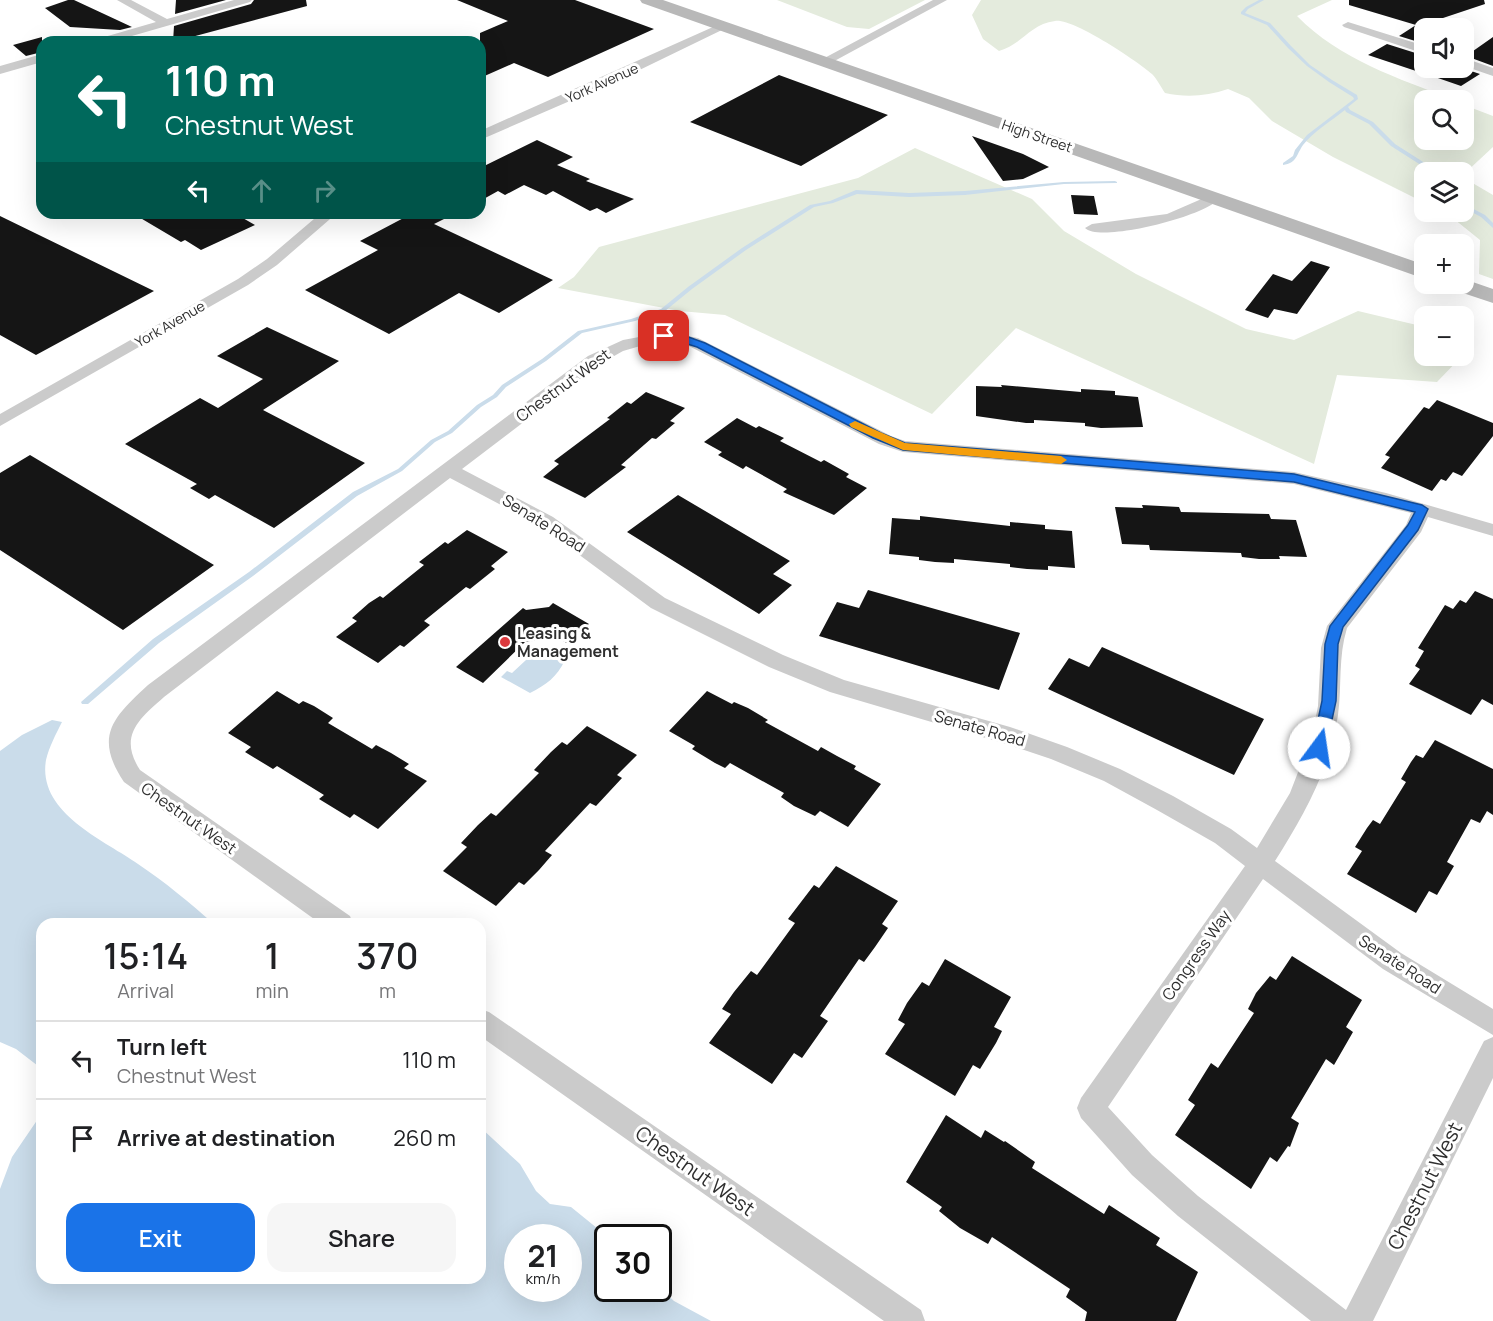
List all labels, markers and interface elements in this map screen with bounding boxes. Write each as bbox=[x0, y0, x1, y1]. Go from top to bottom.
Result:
map controls bbox=[1414, 18, 1474, 366]
button: sound bbox=[1414, 18, 1474, 78]
text: 110 m bbox=[165, 51, 276, 109]
street label: York Avenue bbox=[562, 58, 641, 107]
icon: left bbox=[66, 60, 144, 138]
button: search bbox=[1414, 90, 1474, 150]
text: Chestnut West bbox=[165, 106, 354, 143]
street label: High Street bbox=[999, 115, 1075, 157]
button: layers bbox=[1414, 162, 1474, 222]
icon: left bbox=[182, 174, 215, 207]
icon: ahead bbox=[245, 174, 278, 207]
icon: right bbox=[308, 174, 341, 207]
button: + bbox=[1414, 234, 1474, 294]
street label: York Avenue bbox=[131, 296, 208, 351]
button: − bbox=[1414, 306, 1474, 366]
pin bbox=[638, 310, 689, 361]
icon: arrive bbox=[647, 319, 680, 352]
street label: Chestnut West bbox=[511, 343, 615, 427]
street label: Senate Road bbox=[498, 489, 590, 557]
place label: Leasing & Management bbox=[517, 622, 619, 662]
marker: Leasing & Management bbox=[498, 635, 512, 649]
street label: Senate Road bbox=[932, 704, 1028, 752]
position arrow bbox=[1287, 716, 1351, 780]
street label: Chestnut West bbox=[137, 777, 241, 859]
street label: Congress Way bbox=[1157, 905, 1236, 1005]
street label: Senate Road bbox=[1355, 929, 1445, 999]
text: 15:14 bbox=[103, 931, 188, 980]
text: 1 bbox=[265, 931, 280, 980]
text: 370 bbox=[356, 931, 419, 980]
text: Arrival bbox=[117, 977, 174, 1004]
text: min bbox=[255, 977, 289, 1004]
text: m bbox=[379, 977, 396, 1004]
text: Turn left bbox=[117, 1032, 207, 1062]
icon: left bbox=[66, 1044, 99, 1077]
text: 110 m bbox=[402, 1045, 456, 1075]
text: Chestnut West bbox=[117, 1062, 257, 1089]
street label: Chestnut West bbox=[1381, 1117, 1468, 1254]
street label: Chestnut West bbox=[630, 1119, 760, 1222]
icon: arrive bbox=[66, 1122, 99, 1155]
text: Arrive at destination bbox=[117, 1123, 335, 1153]
text: 260 m bbox=[393, 1123, 456, 1153]
button: Exit bbox=[66, 1203, 255, 1272]
button: Share bbox=[267, 1203, 456, 1272]
speed limit sign: 30 bbox=[594, 1224, 672, 1302]
text: 21 bbox=[527, 1235, 559, 1276]
text: km/h bbox=[526, 1268, 560, 1289]

